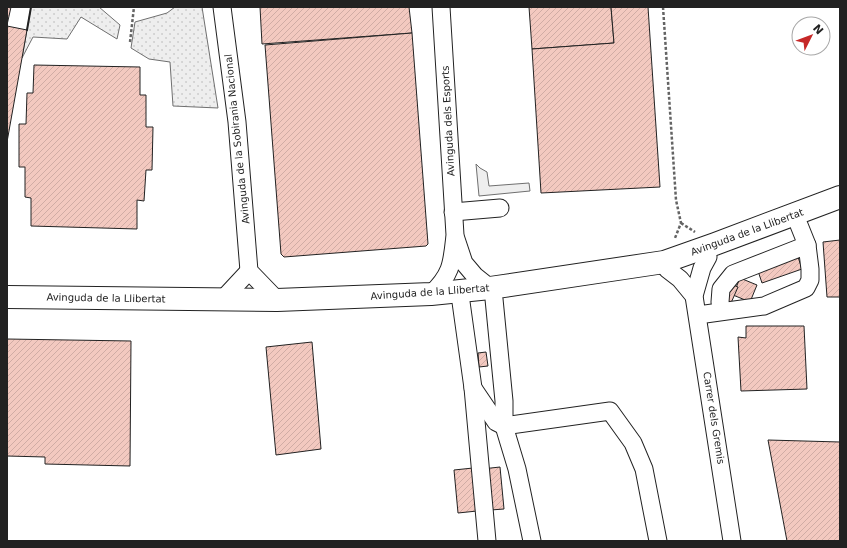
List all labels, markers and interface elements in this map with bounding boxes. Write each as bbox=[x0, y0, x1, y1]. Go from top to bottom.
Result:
north arrow bbox=[791, 16, 831, 56]
text: N bbox=[810, 22, 826, 37]
street label: Avinguda de la Sobirania Nacional bbox=[223, 53, 251, 225]
street label: Avinguda dels Esports bbox=[440, 66, 456, 176]
street label: Avinguda de la Llibertat bbox=[689, 206, 805, 258]
street label: Avinguda de la Llibertat bbox=[370, 282, 490, 302]
street label: Avinguda de la Llibertat bbox=[46, 291, 166, 305]
street label: Carrer dels Gremis bbox=[701, 371, 727, 465]

